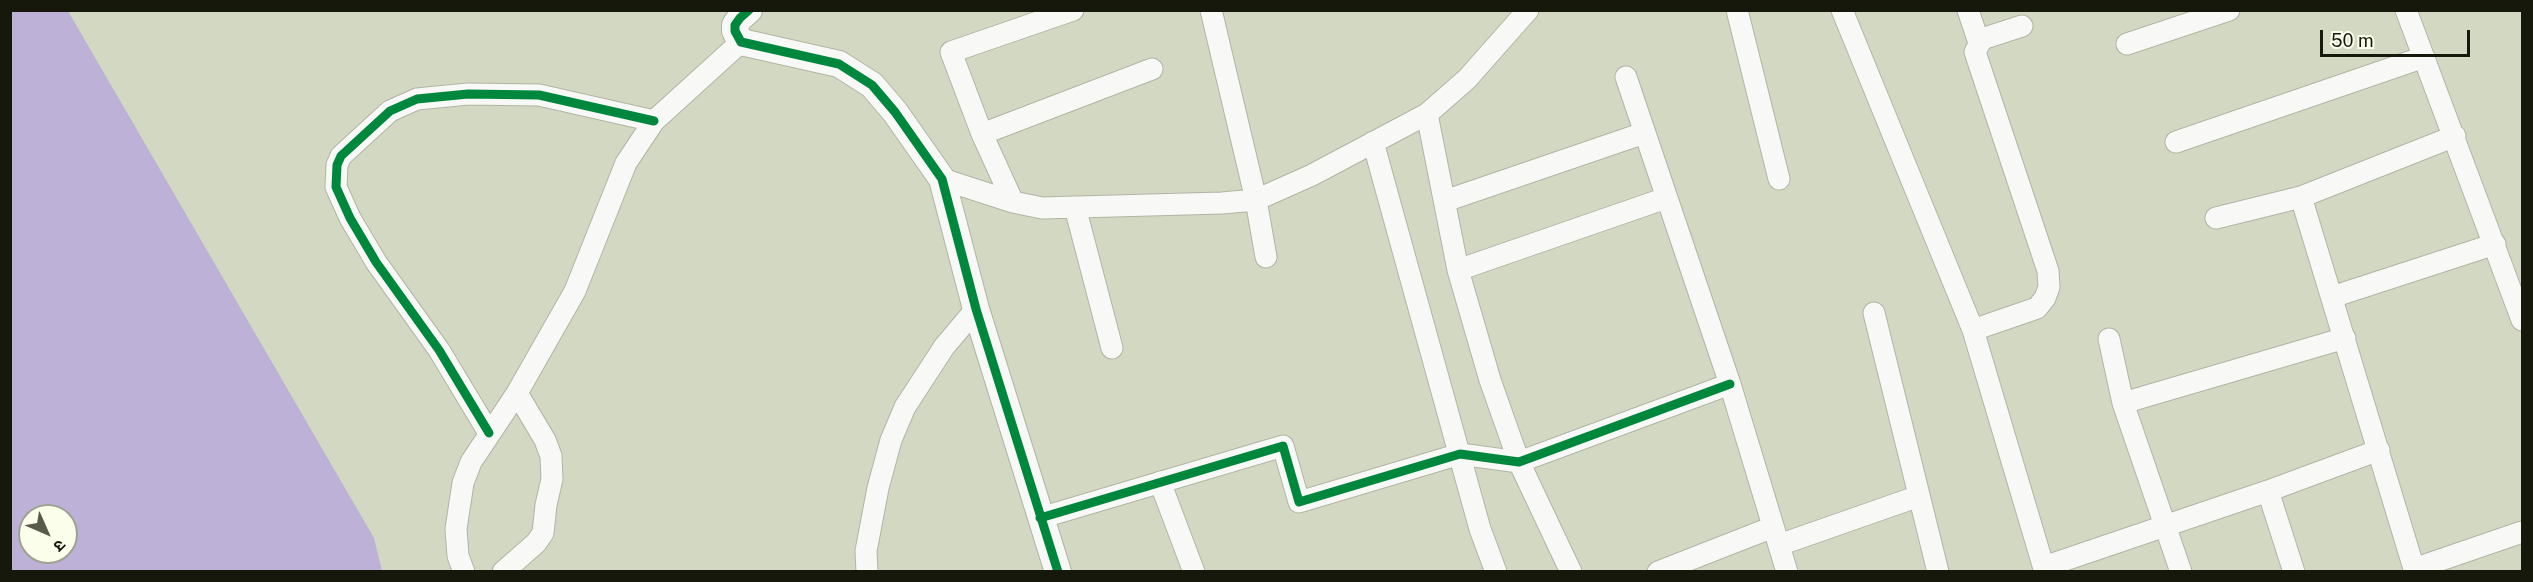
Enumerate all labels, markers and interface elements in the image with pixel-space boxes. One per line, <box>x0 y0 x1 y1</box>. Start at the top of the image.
scale bar <box>2323 18 2473 56</box>
text: 50 m <box>2331 30 2374 51</box>
north arrow <box>18 504 78 564</box>
text: उ <box>50 536 70 556</box>

